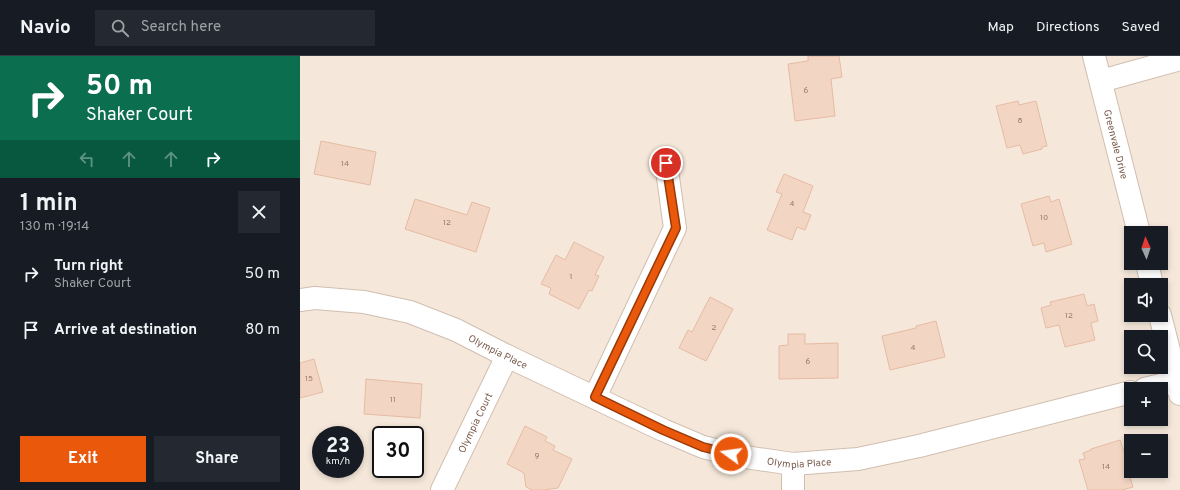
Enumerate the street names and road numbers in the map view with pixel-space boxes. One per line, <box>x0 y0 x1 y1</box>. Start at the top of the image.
street label: Greenvale Drive <box>1100 108 1130 181</box>
street label: Olympia Place <box>466 332 529 373</box>
street label: Olympia Court <box>456 391 496 455</box>
street label: Olympia Place <box>766 455 832 472</box>

